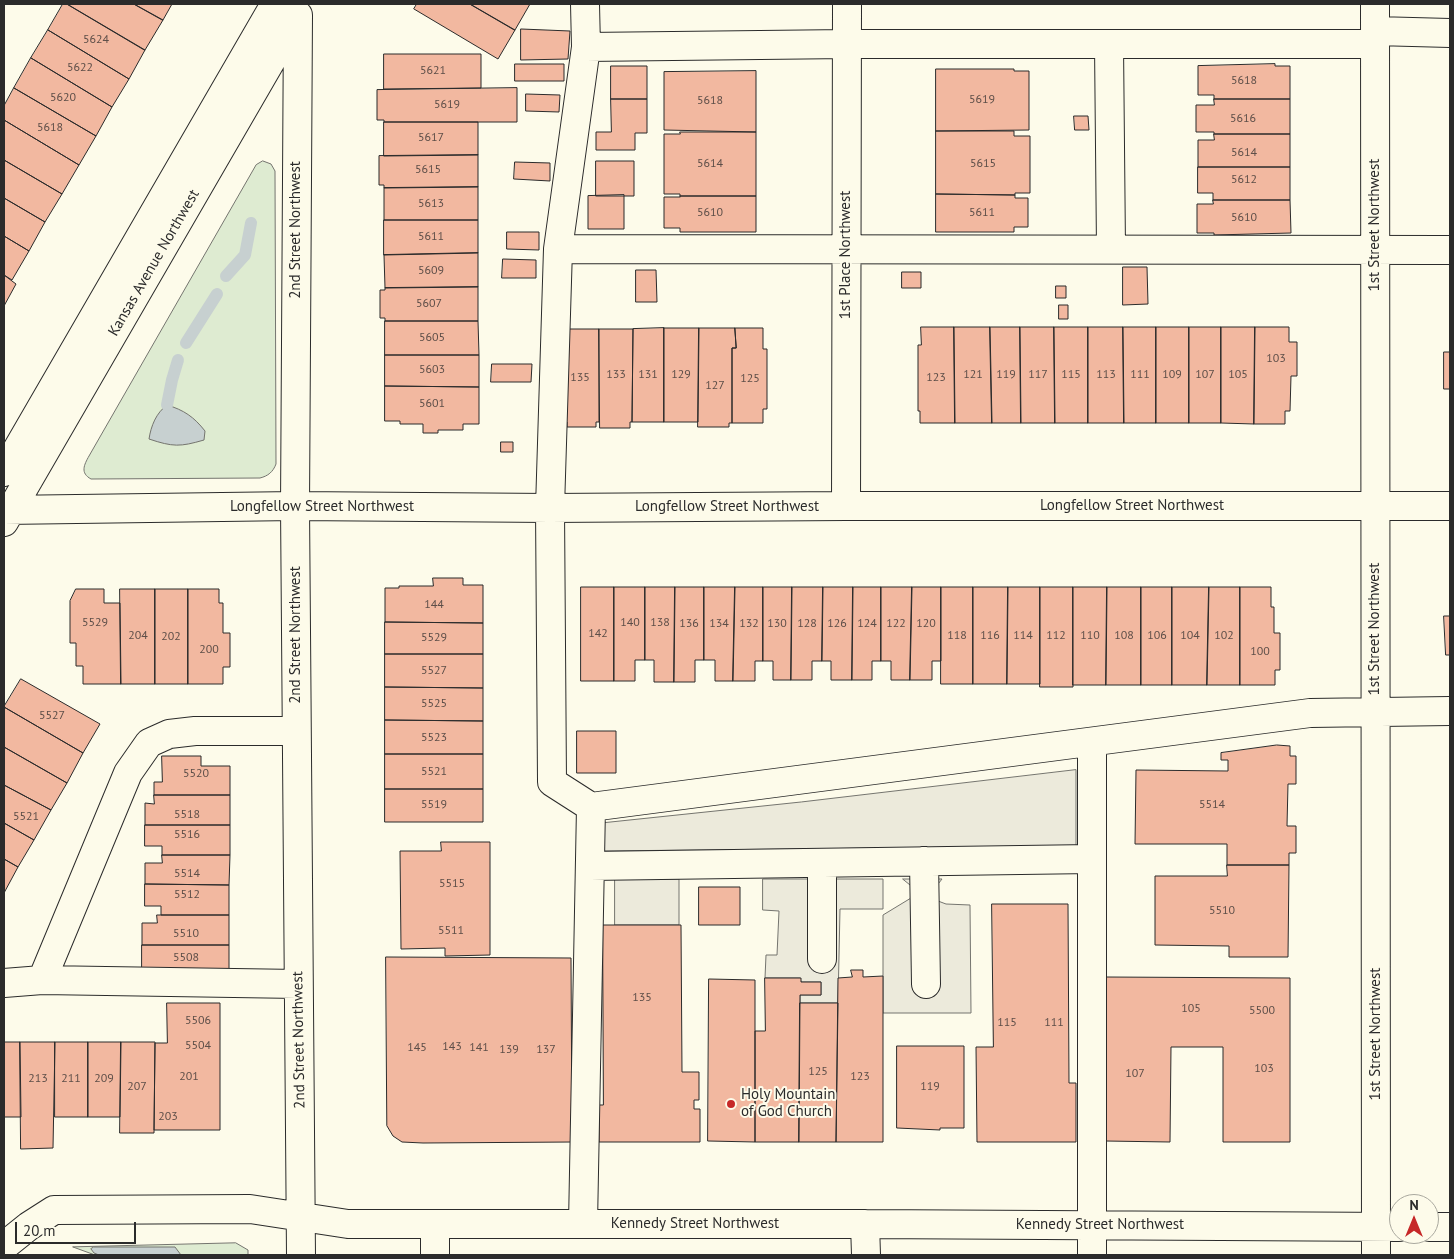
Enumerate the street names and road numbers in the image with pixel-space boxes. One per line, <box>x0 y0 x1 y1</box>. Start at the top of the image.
street label: 1st Street Northwest <box>1366 159 1384 291</box>
street label: 2nd Street Northwest <box>287 161 305 299</box>
street label: Kansas Avenue Northwest <box>105 187 203 339</box>
street label: 1st Place Northwest <box>837 191 855 319</box>
street label: Longfellow Street Northwest <box>1040 497 1224 515</box>
street label: Longfellow Street Northwest <box>230 498 414 516</box>
street label: Longfellow Street Northwest <box>635 498 819 516</box>
street label: 1st Street Northwest <box>1366 563 1384 695</box>
street label: 2nd Street Northwest <box>287 566 305 704</box>
street label: 1st Street Northwest <box>1367 968 1385 1100</box>
street label: 2nd Street Northwest <box>289 971 309 1109</box>
street label: Kennedy Street Northwest <box>611 1215 779 1233</box>
street label: Kennedy Street Northwest <box>1016 1216 1184 1234</box>

